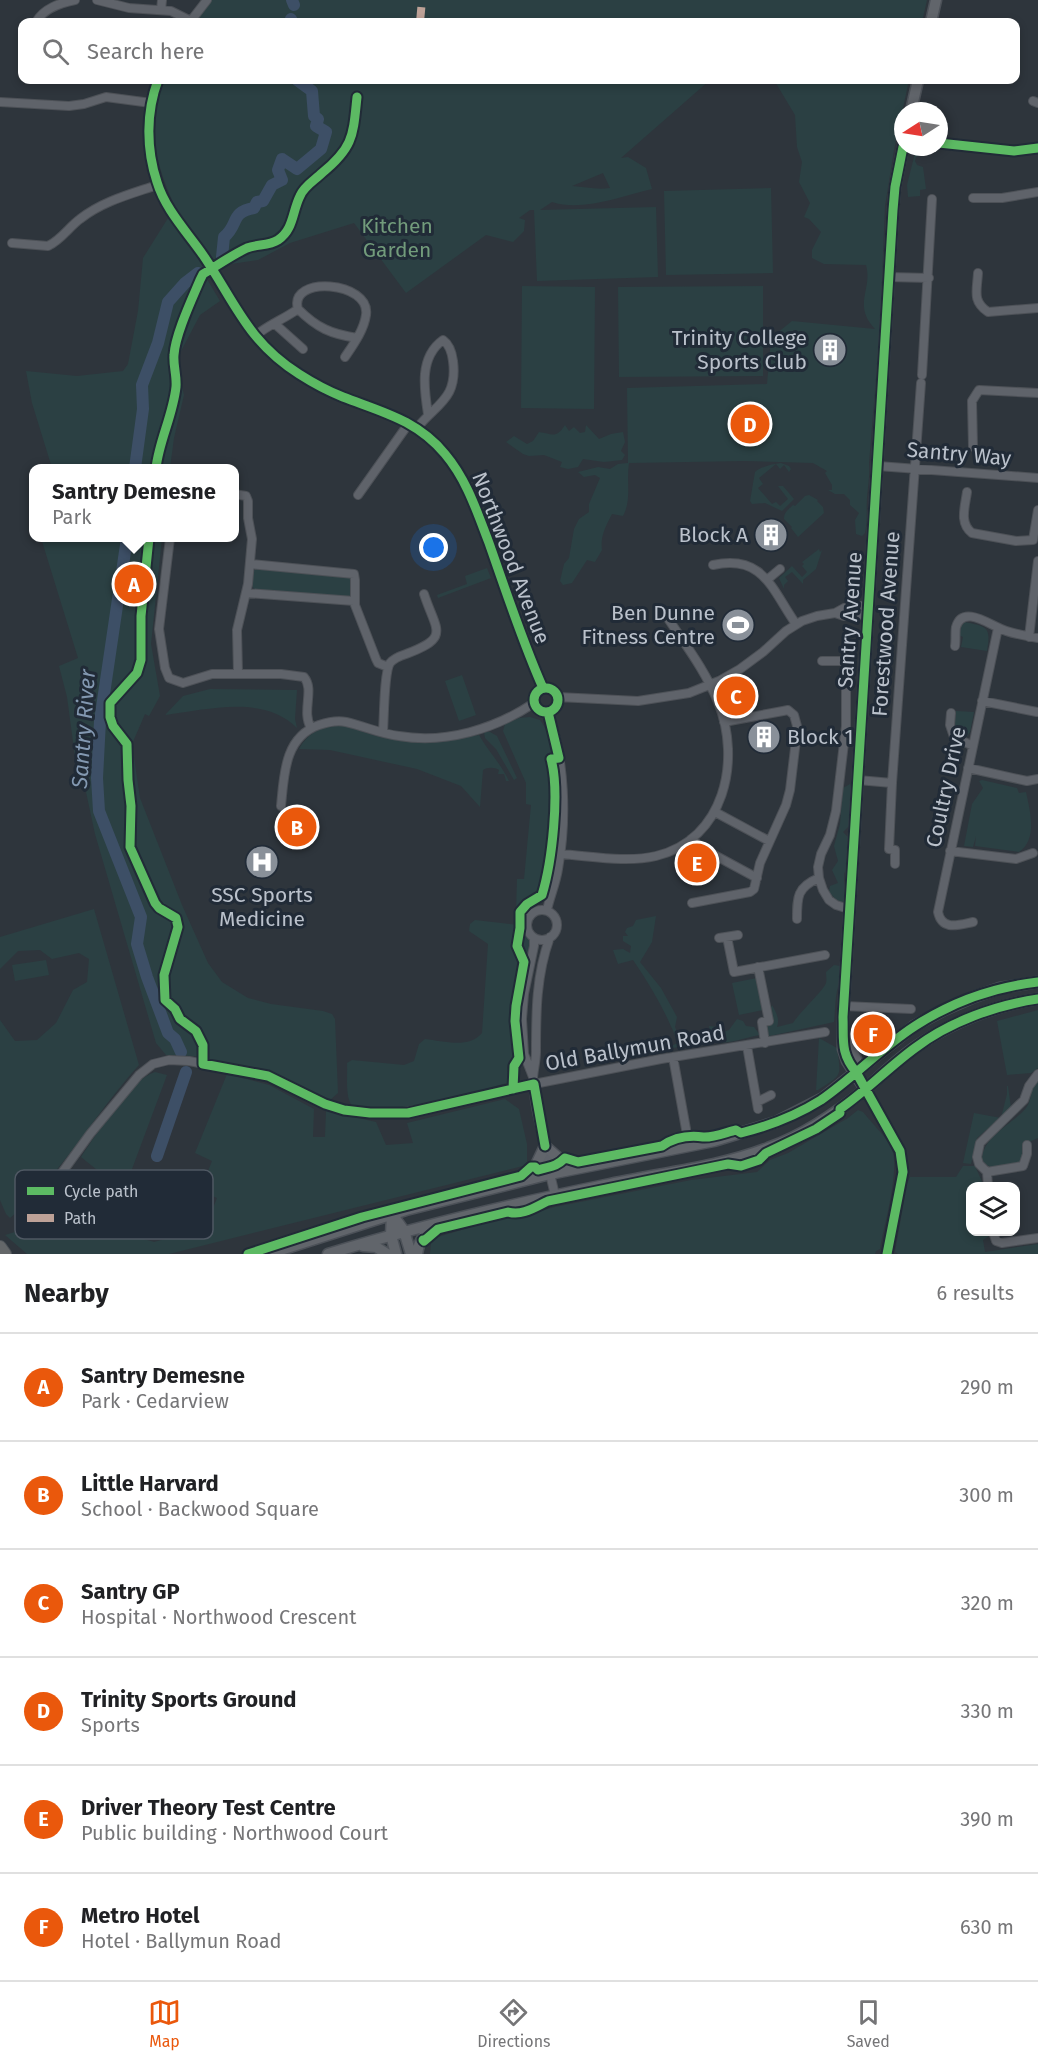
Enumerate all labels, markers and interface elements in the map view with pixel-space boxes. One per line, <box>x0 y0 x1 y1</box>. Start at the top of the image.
search box <box>18 18 1020 84</box>
icon: search <box>39 35 72 68</box>
text: Search here <box>87 38 205 65</box>
north arrow <box>894 102 948 156</box>
park label: Kitchen Garden <box>361 213 433 263</box>
place label: Trinity College Sports Club <box>672 325 807 375</box>
building icon: Trinity College Sports Club <box>812 332 848 368</box>
pin: D <box>730 402 770 446</box>
street label: Santry Way <box>906 436 1013 472</box>
popup <box>29 464 239 542</box>
street label: Northwood Avenue <box>466 468 556 648</box>
text: Santry Demesne <box>52 478 216 505</box>
text: Park <box>52 505 91 529</box>
building icon: Block A <box>753 517 789 553</box>
place label: Block A <box>679 522 748 548</box>
street label: Forestwood Avenue <box>867 531 905 717</box>
your location <box>419 533 448 562</box>
street label: Santry Avenue <box>832 551 868 689</box>
pin: A <box>114 562 154 606</box>
place label: Ben Dunne Fitness Centre <box>582 600 715 650</box>
sports icon: Ben Dunne Fitness Centre <box>720 607 756 643</box>
water label: Santry River <box>66 668 101 791</box>
pin: C <box>716 674 756 718</box>
building icon: Block 1 <box>746 719 782 755</box>
place label: Block 1 <box>787 724 854 750</box>
street label: Coultry Drive <box>921 724 971 850</box>
pin: B <box>278 804 316 850</box>
pin: E <box>678 840 716 886</box>
hospital icon: SSC Sports Medicine <box>244 844 280 880</box>
place label: SSC Sports Medicine <box>211 882 313 932</box>
pin: F <box>854 1012 892 1056</box>
street label: Old Ballymun Road <box>543 1019 727 1077</box>
legend <box>15 1170 213 1239</box>
text: Cycle path <box>64 1182 138 1201</box>
map controls <box>966 1182 1020 1236</box>
button: layers <box>966 1182 1020 1236</box>
text: Path <box>64 1209 96 1228</box>
text: Nearby <box>24 1278 109 1309</box>
text: 6 results <box>937 1281 1014 1305</box>
text: Santry Demesne <box>81 1362 245 1389</box>
text: A <box>38 1375 49 1399</box>
text: 290 m <box>960 1375 1014 1399</box>
text: Park · Cedarview <box>81 1389 229 1413</box>
text: Little Harvard <box>81 1470 219 1497</box>
text: B <box>37 1483 50 1507</box>
text: 300 m <box>959 1483 1014 1507</box>
text: School · Backwood Square <box>81 1497 319 1521</box>
text: Santry GP <box>81 1578 180 1605</box>
text: C <box>38 1591 49 1615</box>
text: 320 m <box>961 1591 1014 1615</box>
text: Hospital · Northwood Crescent <box>81 1605 356 1629</box>
text: Trinity Sports Ground <box>81 1686 297 1713</box>
text: D <box>37 1699 50 1723</box>
text: 330 m <box>960 1699 1014 1723</box>
text: Sports <box>81 1713 140 1737</box>
text: Driver Theory Test Centre <box>81 1794 336 1821</box>
text: E <box>38 1807 49 1831</box>
text: 390 m <box>960 1807 1014 1831</box>
text: Public building · Northwood Court <box>81 1821 388 1845</box>
text: Metro Hotel <box>81 1902 199 1929</box>
text: F <box>39 1915 48 1939</box>
text: 630 m <box>960 1915 1014 1939</box>
text: Hotel · Ballymun Road <box>81 1929 281 1953</box>
tab: Map <box>148 1996 181 2051</box>
tab: Directions <box>477 1996 551 2051</box>
tab: Saved <box>847 1996 890 2051</box>

